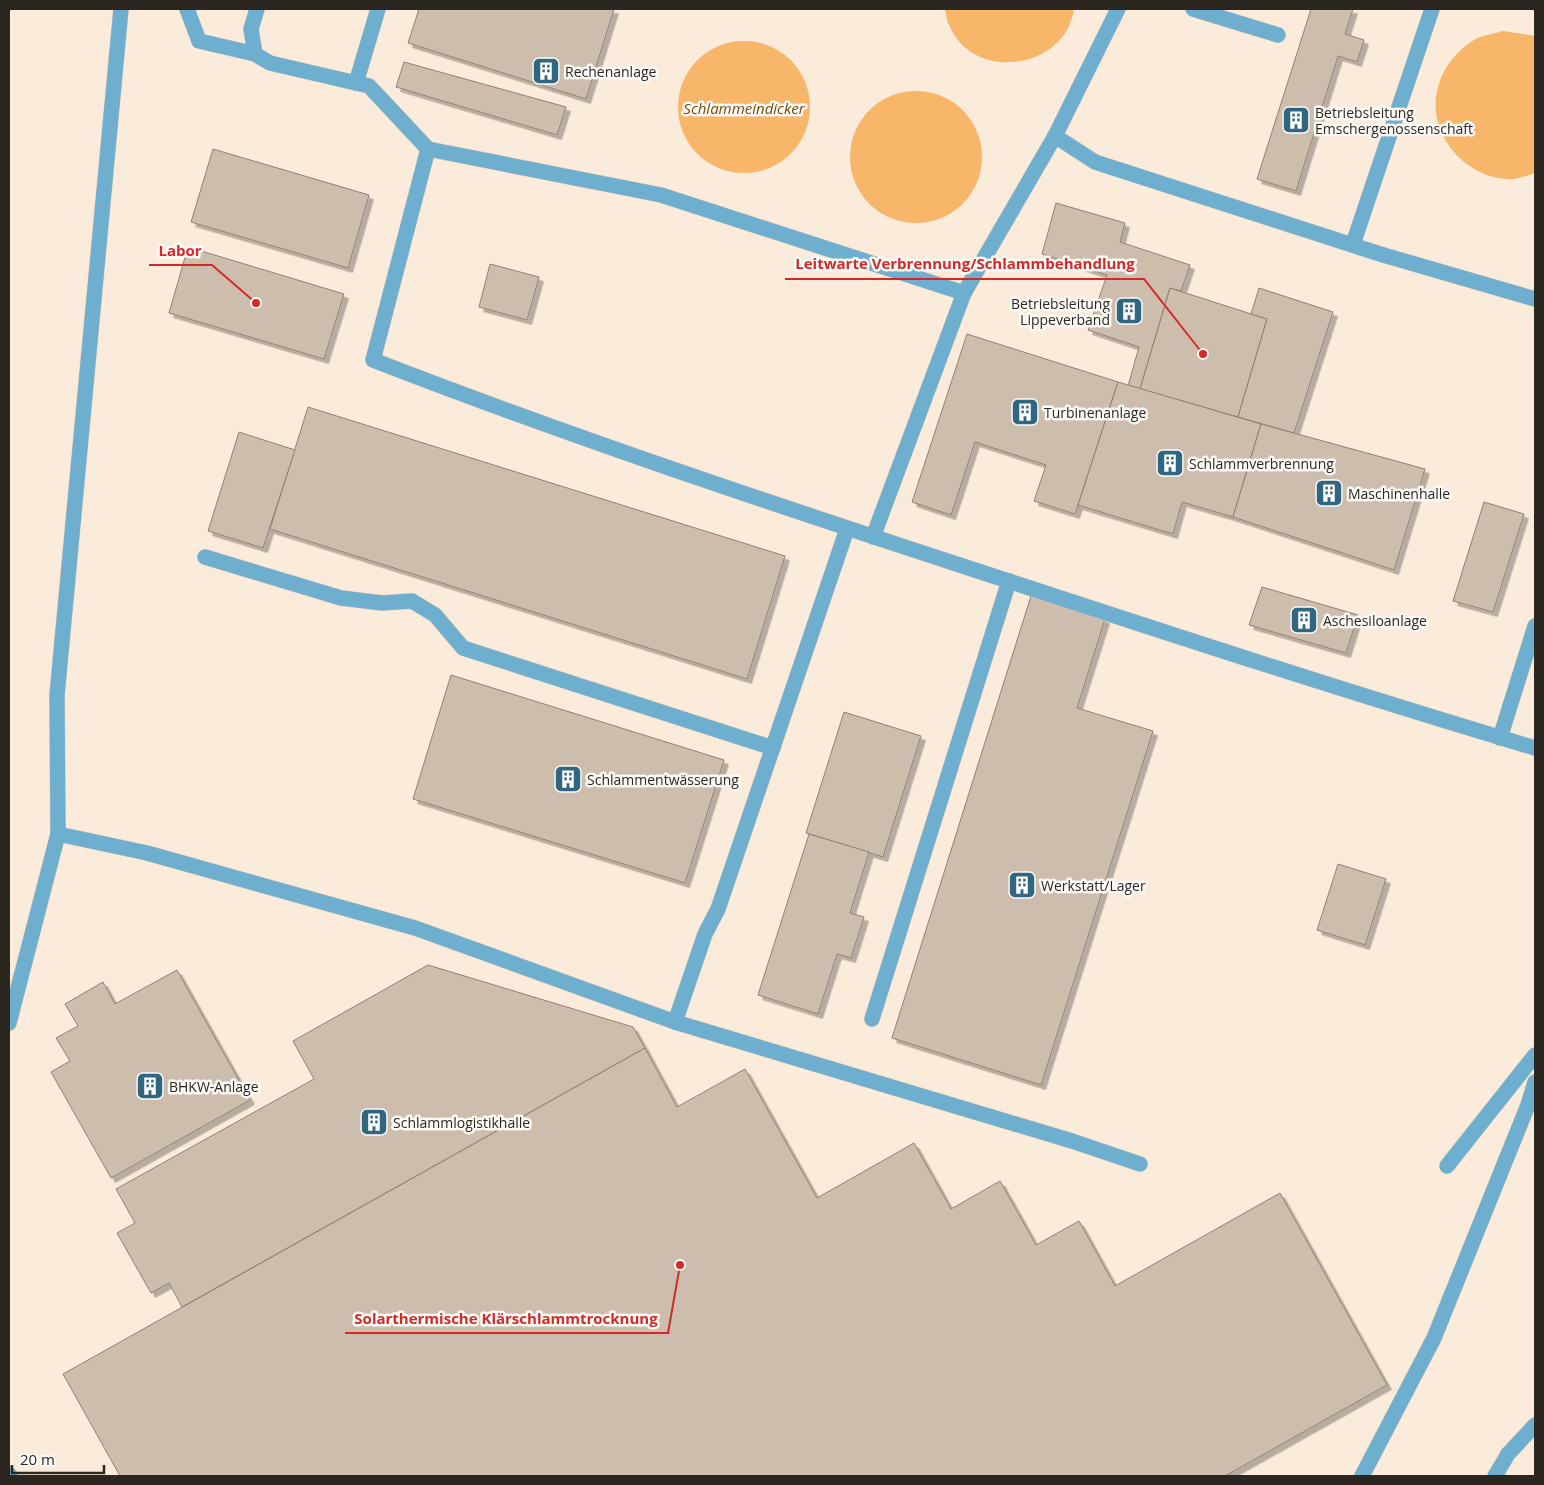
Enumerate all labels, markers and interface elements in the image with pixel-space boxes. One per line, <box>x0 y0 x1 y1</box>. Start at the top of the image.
building icon: Rechenanlage <box>531 56 561 86</box>
place label: Rechenanlage <box>565 62 657 81</box>
water label: Schlammeindicker <box>683 98 806 118</box>
place label: Betriebsleitung Emschergenossenschaft <box>1315 103 1473 138</box>
building icon: Betriebsleitung Emschergenossenschaft <box>1281 105 1311 135</box>
callout: Labor <box>149 235 212 265</box>
text: Labor <box>158 240 202 260</box>
callout: Leitwarte Verbrennung/Schlammbehandlung <box>785 249 1144 279</box>
text: Leitwarte Verbrennung/Schlammbehandlung <box>795 253 1135 273</box>
place label: Betriebsleitung Lippeverband <box>1011 294 1110 329</box>
building icon: Betriebsleitung Lippeverband <box>1114 296 1144 326</box>
building icon: Turbinenanlage <box>1010 397 1040 427</box>
place label: Turbinenanlage <box>1044 403 1146 422</box>
building icon: Schlammverbrennung <box>1155 448 1185 478</box>
place label: Schlammverbrennung <box>1189 454 1334 473</box>
building icon: Maschinenhalle <box>1314 478 1344 508</box>
place label: Maschinenhalle <box>1348 484 1450 503</box>
building icon: Aschesiloanlage <box>1289 605 1319 635</box>
place label: Aschesiloanlage <box>1323 611 1427 630</box>
building icon: Schlammentwässerung <box>553 764 583 794</box>
place label: Schlammentwässerung <box>587 770 739 789</box>
building icon: Werkstatt/Lager <box>1007 870 1037 900</box>
place label: Werkstatt/Lager <box>1041 876 1146 895</box>
building icon: BHKW-Anlage <box>135 1071 165 1101</box>
place label: BHKW-Anlage <box>169 1077 259 1096</box>
building icon: Schlammlogistikhalle <box>359 1107 389 1137</box>
place label: Schlammlogistikhalle <box>393 1113 530 1132</box>
callout: Solarthermische Klärschlammtrocknung <box>345 1303 668 1333</box>
text: Solarthermische Klärschlammtrocknung <box>354 1308 658 1328</box>
scale bar <box>12 1442 105 1474</box>
text: 20 m <box>20 1449 55 1469</box>

